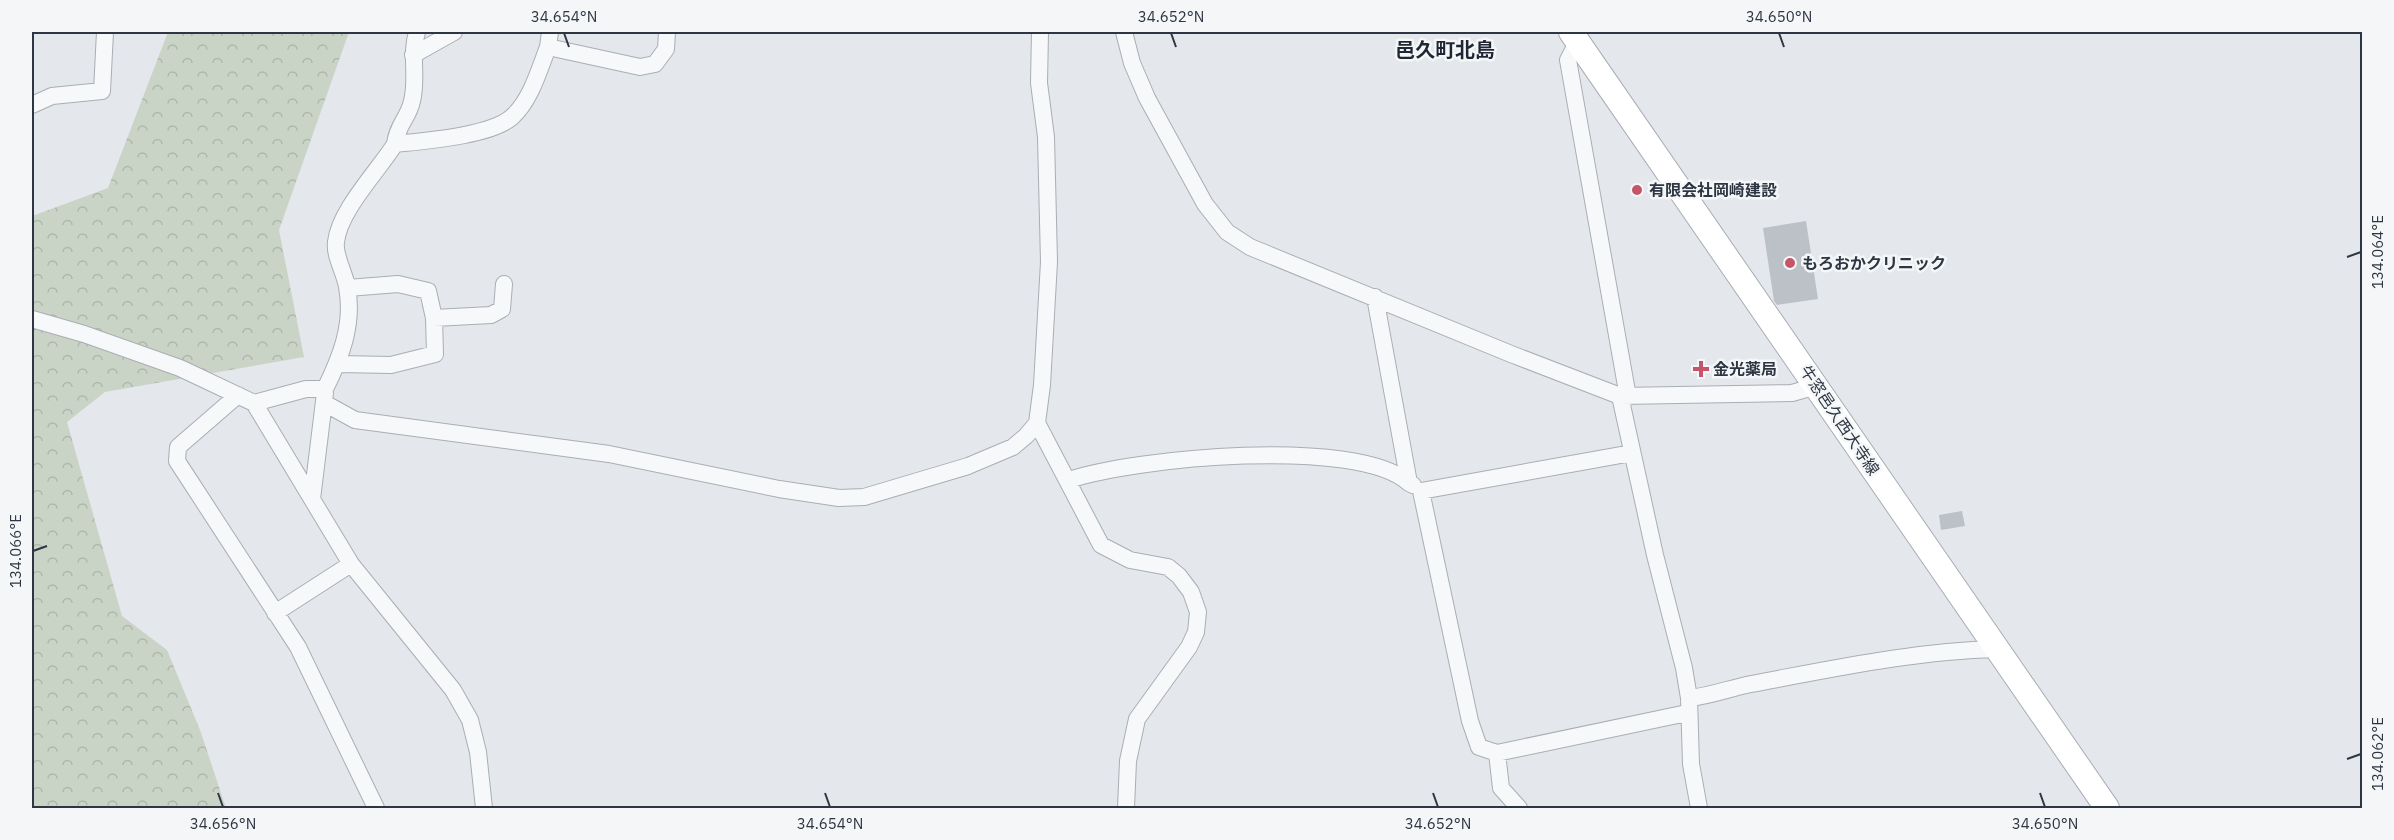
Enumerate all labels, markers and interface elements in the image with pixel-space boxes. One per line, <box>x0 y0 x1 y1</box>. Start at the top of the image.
text: 34.654°N <box>531 7 597 26</box>
text: 34.652°N <box>1138 7 1204 26</box>
text: 34.650°N <box>1746 7 1812 26</box>
district label: 邑久町北島 <box>1395 36 1495 63</box>
place label: 有限会社岡崎建設 <box>1649 180 1777 200</box>
marker: 有限会社岡崎建設 <box>1630 183 1644 197</box>
text: 134.064°E <box>2368 215 2387 289</box>
place label: もろおかクリニック <box>1802 253 1946 273</box>
marker: もろおかクリニック <box>1783 256 1797 270</box>
place label: 金光薬局 <box>1713 359 1777 379</box>
street label: 牛窓邑久西大寺線 <box>1796 361 1884 479</box>
marker: 金光薬局 <box>1694 362 1708 376</box>
text: 134.066°E <box>6 514 25 588</box>
text: 134.062°E <box>2368 717 2387 791</box>
text: 34.656°N <box>190 814 256 833</box>
text: 34.654°N <box>797 814 863 833</box>
text: 34.652°N <box>1405 814 1471 833</box>
text: 34.650°N <box>2012 814 2078 833</box>

